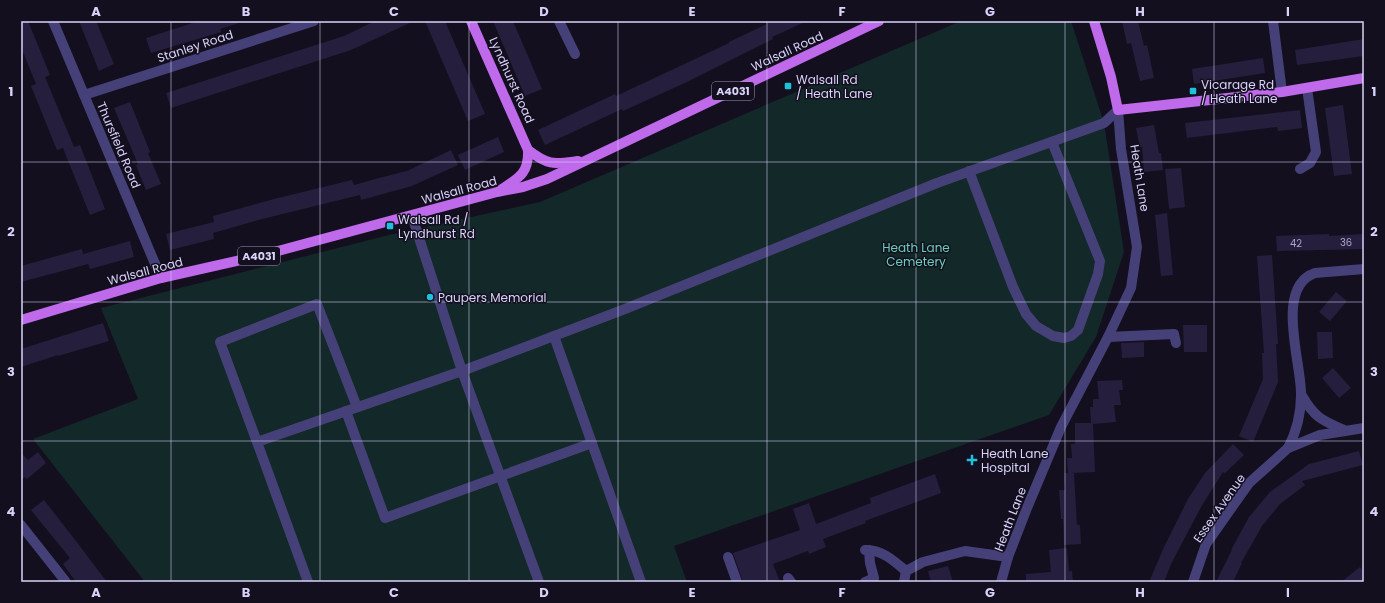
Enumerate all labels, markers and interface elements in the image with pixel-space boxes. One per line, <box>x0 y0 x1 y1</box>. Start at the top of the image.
text: A <box>91 2 101 21</box>
text: B <box>242 2 251 21</box>
text: C <box>389 2 399 21</box>
text: D <box>539 2 549 21</box>
text: E <box>688 2 696 21</box>
text: F <box>838 2 846 21</box>
text: G <box>985 2 995 21</box>
text: H <box>1135 2 1145 21</box>
text: I <box>1286 2 1290 21</box>
street label: Stanley Road <box>155 26 235 66</box>
street label: Walsall Road <box>748 27 826 75</box>
street label: Lyndhurst Road <box>485 34 539 126</box>
place label: Walsall Rd / Heath Lane <box>796 71 872 102</box>
place label: Vicarage Rd / Heath Lane <box>1201 76 1277 107</box>
marker: Walsall Rd / Heath Lane <box>783 81 793 91</box>
text: 1 <box>9 82 13 101</box>
road number: A4031 <box>712 82 754 100</box>
text: 1 <box>1372 82 1376 101</box>
marker: Vicarage Rd / Heath Lane <box>1188 86 1198 96</box>
street label: Thursfield Road <box>93 99 145 191</box>
street label: Heath Lane <box>1126 143 1154 213</box>
street label: Walsall Road <box>419 172 499 208</box>
place label: Walsall Rd / Lyndhurst Rd <box>398 211 475 242</box>
marker: Walsall Rd / Lyndhurst Rd <box>385 221 395 231</box>
text: 2 <box>7 222 15 241</box>
text: 2 <box>1370 222 1378 241</box>
house number: 36 <box>1340 235 1352 250</box>
house number: 42 <box>1290 236 1302 251</box>
park label: Heath Lane Cemetery <box>882 239 950 270</box>
road number: A4031 <box>238 247 280 265</box>
street label: Walsall Road <box>105 253 185 289</box>
place label: Paupers Memorial <box>438 289 547 306</box>
marker: Paupers Memorial <box>425 292 435 302</box>
text: 3 <box>7 362 15 381</box>
text: 3 <box>1370 362 1378 381</box>
place label: Heath Lane Hospital <box>981 445 1049 476</box>
marker: Heath Lane Hospital <box>966 454 978 466</box>
street label: Essex Avenue <box>1189 470 1249 546</box>
street label: Heath Lane <box>990 484 1030 554</box>
text: 4 <box>7 502 16 521</box>
text: 4 <box>1370 502 1379 521</box>
text: A <box>91 583 101 602</box>
text: B <box>242 583 251 602</box>
text: C <box>389 583 399 602</box>
text: D <box>539 583 549 602</box>
text: E <box>688 583 696 602</box>
text: F <box>838 583 846 602</box>
text: G <box>985 583 995 602</box>
text: H <box>1135 583 1145 602</box>
text: I <box>1286 583 1290 602</box>

